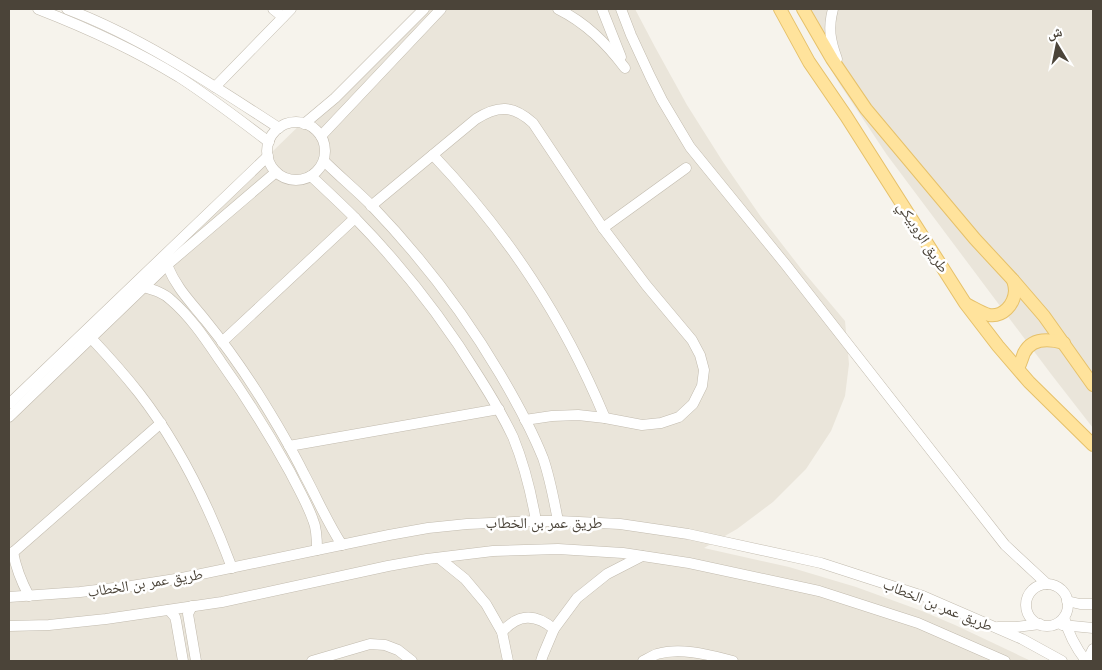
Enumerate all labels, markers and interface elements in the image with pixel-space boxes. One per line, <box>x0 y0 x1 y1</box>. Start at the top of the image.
north arrow <box>1032 20 1082 70</box>
text: ش <box>1046 22 1064 42</box>
street label: طريق الروبيكي <box>891 198 954 278</box>
street label: طريق عمر بن الخطاب <box>486 513 602 533</box>
street label: طريق عمر بن الخطاب <box>86 564 204 602</box>
street label: طريق عمر بن الخطاب <box>880 574 996 636</box>

